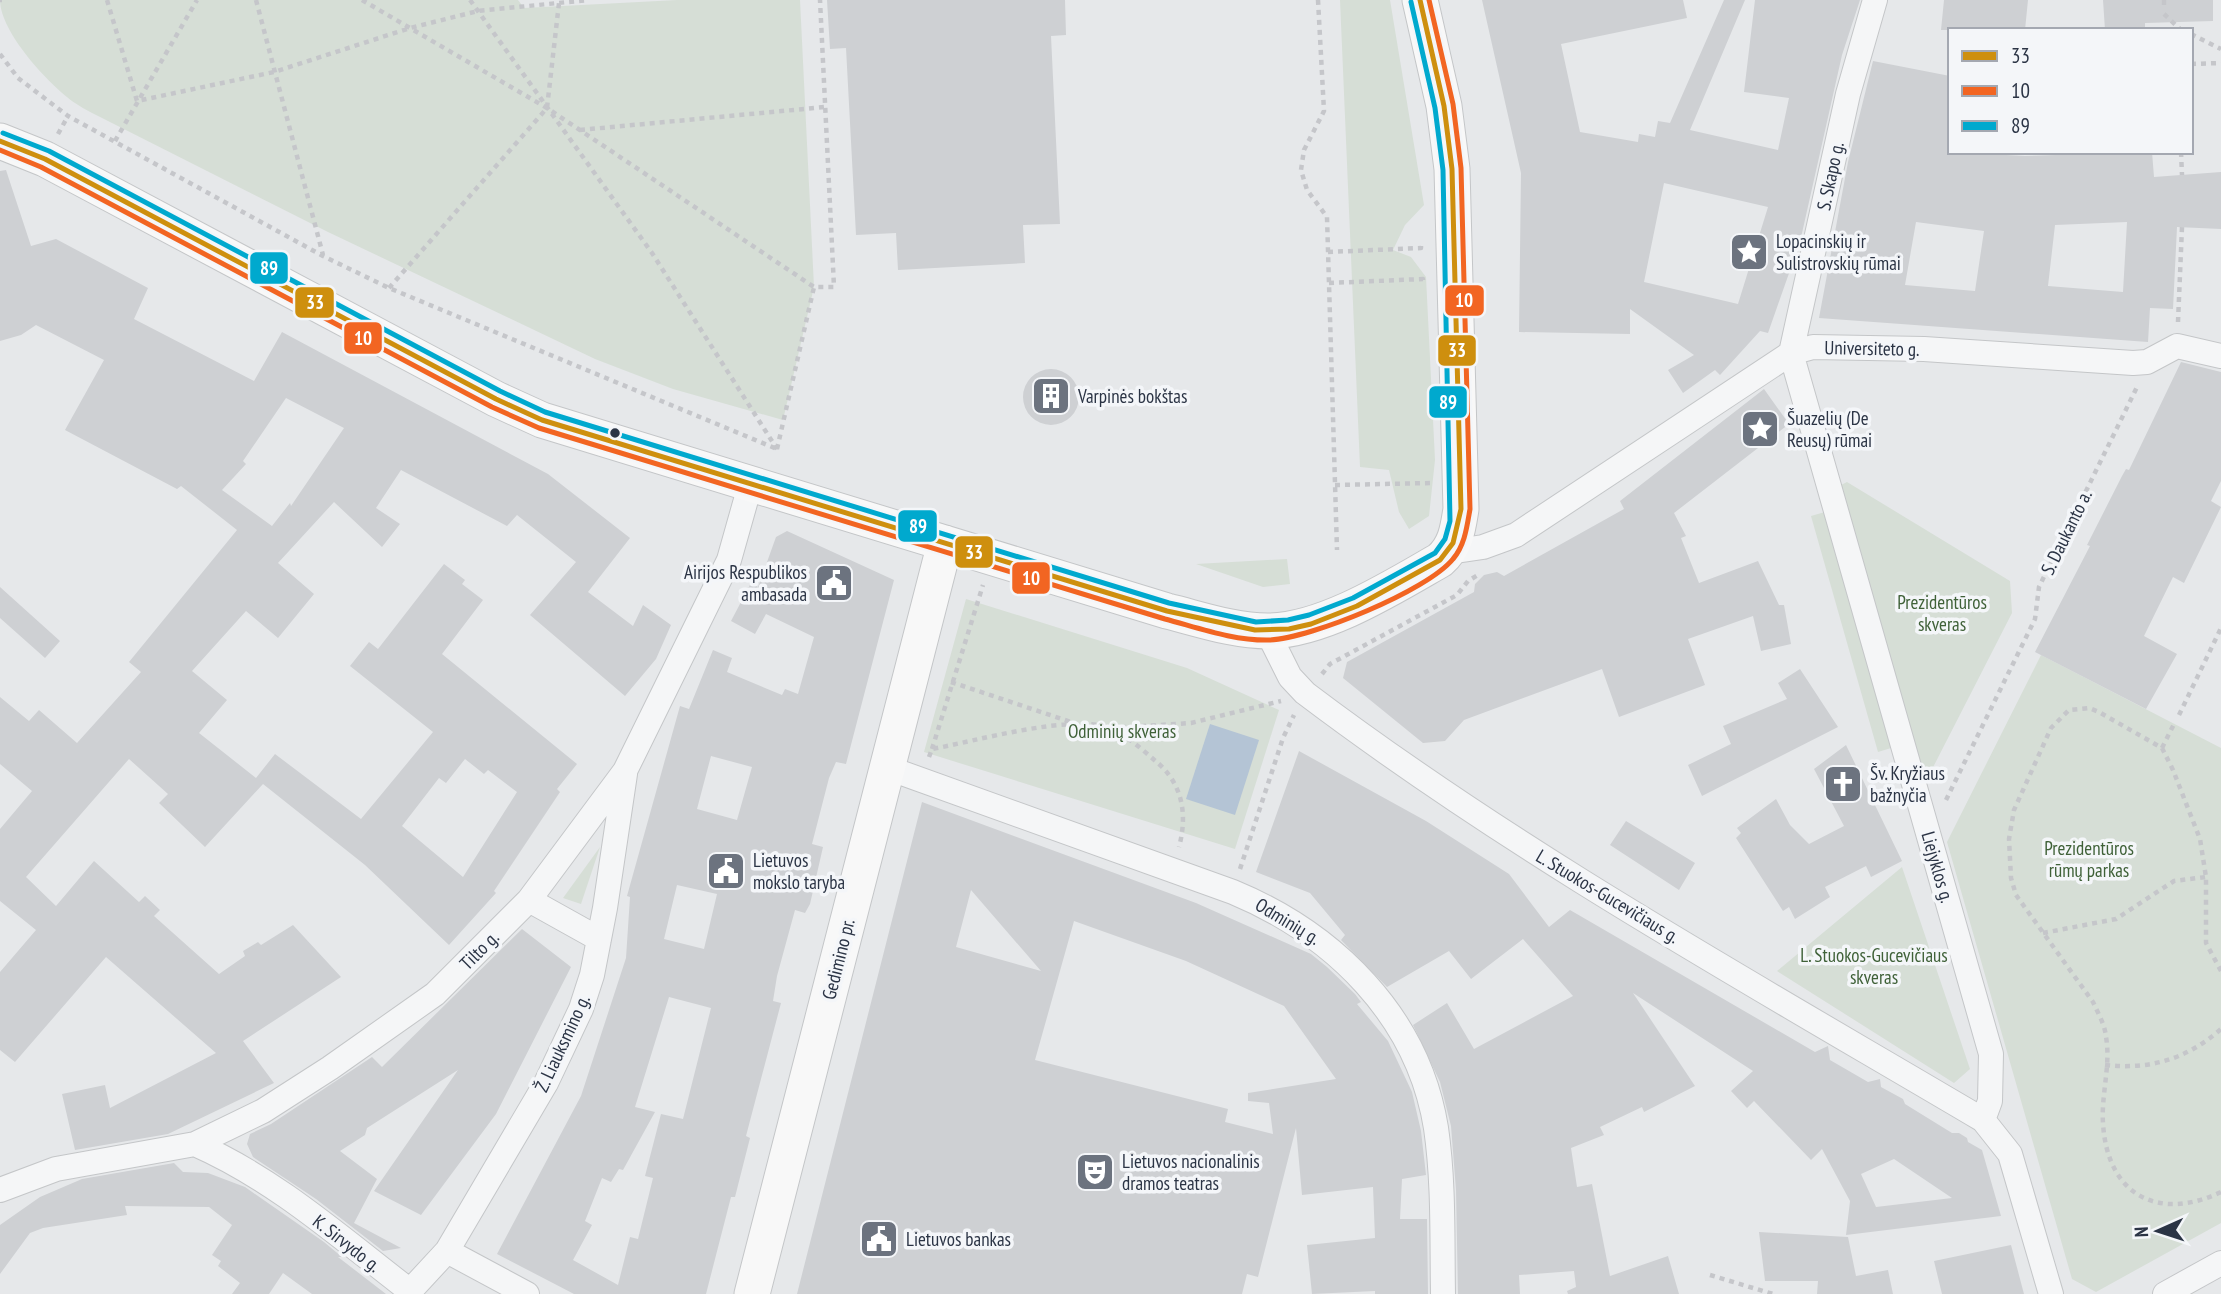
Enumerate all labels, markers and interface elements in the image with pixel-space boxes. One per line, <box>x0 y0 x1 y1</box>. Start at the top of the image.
legend <box>1948 28 2193 154</box>
text: 33 <box>2011 42 2030 69</box>
text: 10 <box>2011 77 2030 104</box>
text: 89 <box>2011 112 2030 139</box>
street label: S. Skapo g. <box>1811 140 1849 212</box>
place label: Lopacinskių ir Sulistrovskių rūmai <box>1776 229 1901 275</box>
place icon: Lopacinskių ir Sulistrovskių rūmai <box>1728 231 1770 273</box>
line badge: 89 <box>249 251 289 285</box>
text: 89 <box>260 256 278 280</box>
line badge: 10 <box>1444 284 1485 317</box>
line badge: 33 <box>294 286 335 319</box>
text: 10 <box>1455 288 1473 312</box>
text: 33 <box>306 290 324 314</box>
line badge: 10 <box>343 321 383 355</box>
text: 10 <box>354 326 372 350</box>
line badge: 33 <box>1437 334 1477 367</box>
street label: Universiteto g. <box>1824 335 1920 361</box>
text: 33 <box>1448 338 1466 362</box>
building icon: Varpinės bokštas <box>1030 375 1072 417</box>
place label: Varpinės bokštas <box>1077 384 1187 408</box>
line badge: 89 <box>1428 385 1468 419</box>
text: 89 <box>1439 390 1457 414</box>
place label: Šuazelių (De Reusų) rūmai <box>1787 406 1872 452</box>
place icon: Šuazelių (De Reusų) rūmai <box>1739 408 1781 450</box>
unlabelled marker <box>608 426 622 440</box>
street label: S. Daukanto a. <box>2035 486 2097 578</box>
line badge: 89 <box>897 509 938 543</box>
text: 89 <box>909 514 927 538</box>
line badge: 33 <box>954 535 994 569</box>
text: 33 <box>965 540 983 564</box>
place label: Airijos Respublikos ambasada <box>684 560 807 606</box>
line badge: 10 <box>1011 561 1051 595</box>
public building icon: Airijos Respublikos ambasada <box>813 562 855 604</box>
text: 10 <box>1022 566 1040 590</box>
park label: Prezidentūros skveras <box>1897 590 1987 636</box>
park label: Odminių skveras <box>1068 719 1176 743</box>
place label: Šv. Kryžiaus bažnyčia <box>1870 761 1945 807</box>
church icon: Šv. Kryžiaus bažnyčia <box>1822 763 1864 805</box>
street label: Liejyklos g. <box>1916 829 1960 905</box>
park label: Prezidentūros rūmų parkas <box>2044 836 2134 882</box>
street label: L. Stuokos-Gucevičiaus g. <box>1532 844 1684 948</box>
place label: Lietuvos mokslo taryba <box>753 848 845 894</box>
public building icon: Lietuvos mokslo taryba <box>705 850 747 892</box>
street label: Odminių g. <box>1251 892 1325 950</box>
street label: Gedimino pr. <box>816 916 860 1002</box>
street label: Tilto g. <box>454 925 504 975</box>
park label: L. Stuokos-Gucevičiaus skveras <box>1800 943 1948 989</box>
street label: Ž. Liauksmino g. <box>529 990 595 1096</box>
place label: Lietuvos nacionalinis dramos teatras <box>1122 1149 1260 1195</box>
theatre icon: Lietuvos nacionalinis dramos teatras <box>1074 1151 1116 1193</box>
north arrow <box>2123 1196 2193 1266</box>
street label: K. Sirvydo g. <box>308 1209 386 1277</box>
public building icon: Lietuvos bankas <box>858 1218 900 1260</box>
text: N <box>2129 1226 2153 1238</box>
place label: Lietuvos bankas <box>906 1227 1011 1251</box>

